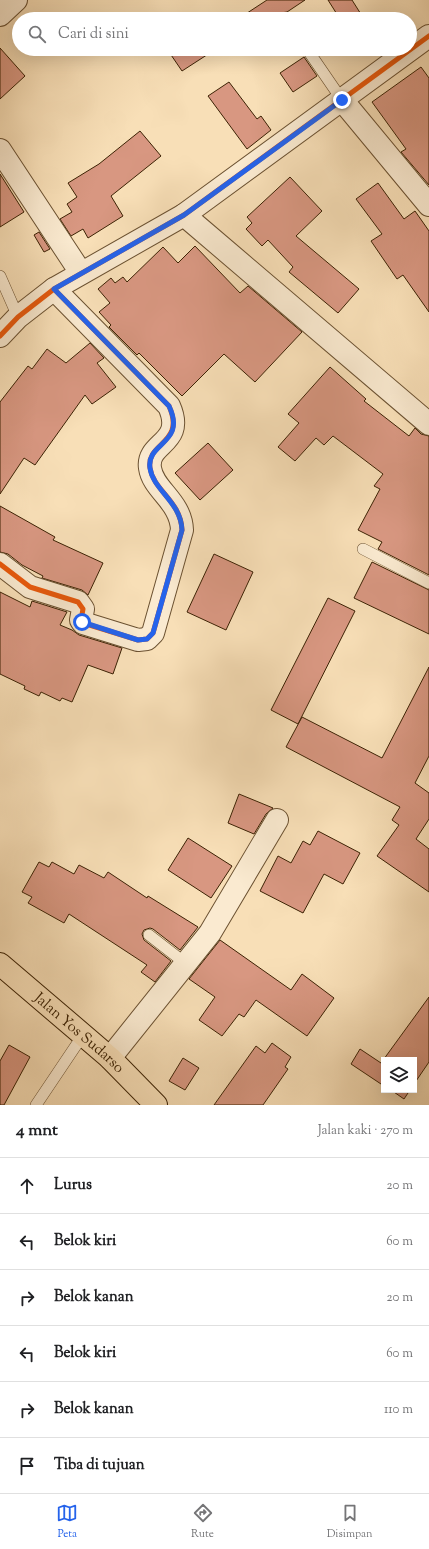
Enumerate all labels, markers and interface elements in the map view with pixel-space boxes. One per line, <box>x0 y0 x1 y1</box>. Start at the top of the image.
search box <box>12 12 417 56</box>
icon: search <box>26 23 48 45</box>
text: Cari di sini <box>58 24 129 45</box>
route end <box>333 91 351 109</box>
route start <box>73 613 91 631</box>
street label: Jalan Yos Sudarso <box>28 988 128 1079</box>
map controls <box>381 1057 417 1093</box>
button: layers <box>381 1057 417 1093</box>
text: 4 mnt <box>16 1119 58 1143</box>
text: Jalan kaki · 270 m <box>318 1122 413 1140</box>
icon: ahead <box>16 1175 38 1197</box>
text: Lurus <box>54 1175 92 1196</box>
text: 20 m <box>387 1177 413 1195</box>
icon: left <box>16 1231 38 1253</box>
text: Belok kiri <box>54 1231 116 1252</box>
text: 60 m <box>386 1233 413 1251</box>
icon: right <box>16 1287 38 1309</box>
text: Belok kanan <box>54 1287 134 1308</box>
text: 20 m <box>387 1289 413 1307</box>
icon: left <box>16 1343 38 1365</box>
text: Belok kiri <box>54 1343 116 1364</box>
text: 60 m <box>386 1345 413 1363</box>
icon: right <box>16 1399 38 1421</box>
text: Belok kanan <box>54 1399 134 1420</box>
text: 110 m <box>384 1401 413 1419</box>
icon: arrive <box>16 1455 38 1477</box>
text: Tiba di tujuan <box>54 1455 145 1476</box>
tab: Peta <box>56 1502 78 1542</box>
tab: Rute <box>191 1502 214 1542</box>
tab: Disimpan <box>327 1502 373 1542</box>

